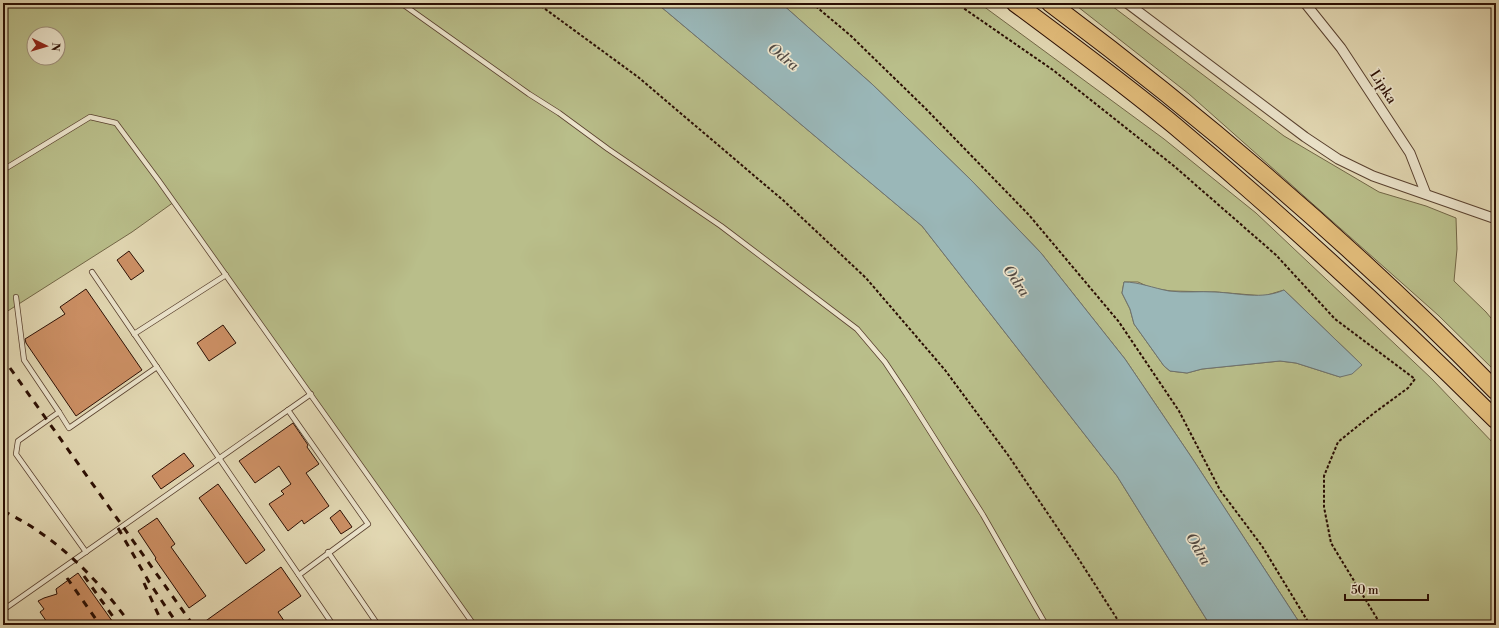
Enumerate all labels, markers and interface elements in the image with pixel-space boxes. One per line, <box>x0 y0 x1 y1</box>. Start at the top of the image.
north arrow <box>26 26 66 66</box>
water label: Odra <box>764 39 803 75</box>
text: N <box>48 42 62 52</box>
street label: Lipka <box>1365 67 1401 108</box>
water label: Odra <box>998 262 1034 301</box>
water label: Odra <box>1181 529 1215 569</box>
scale bar <box>1345 576 1428 602</box>
text: 50 m <box>1351 583 1379 598</box>

